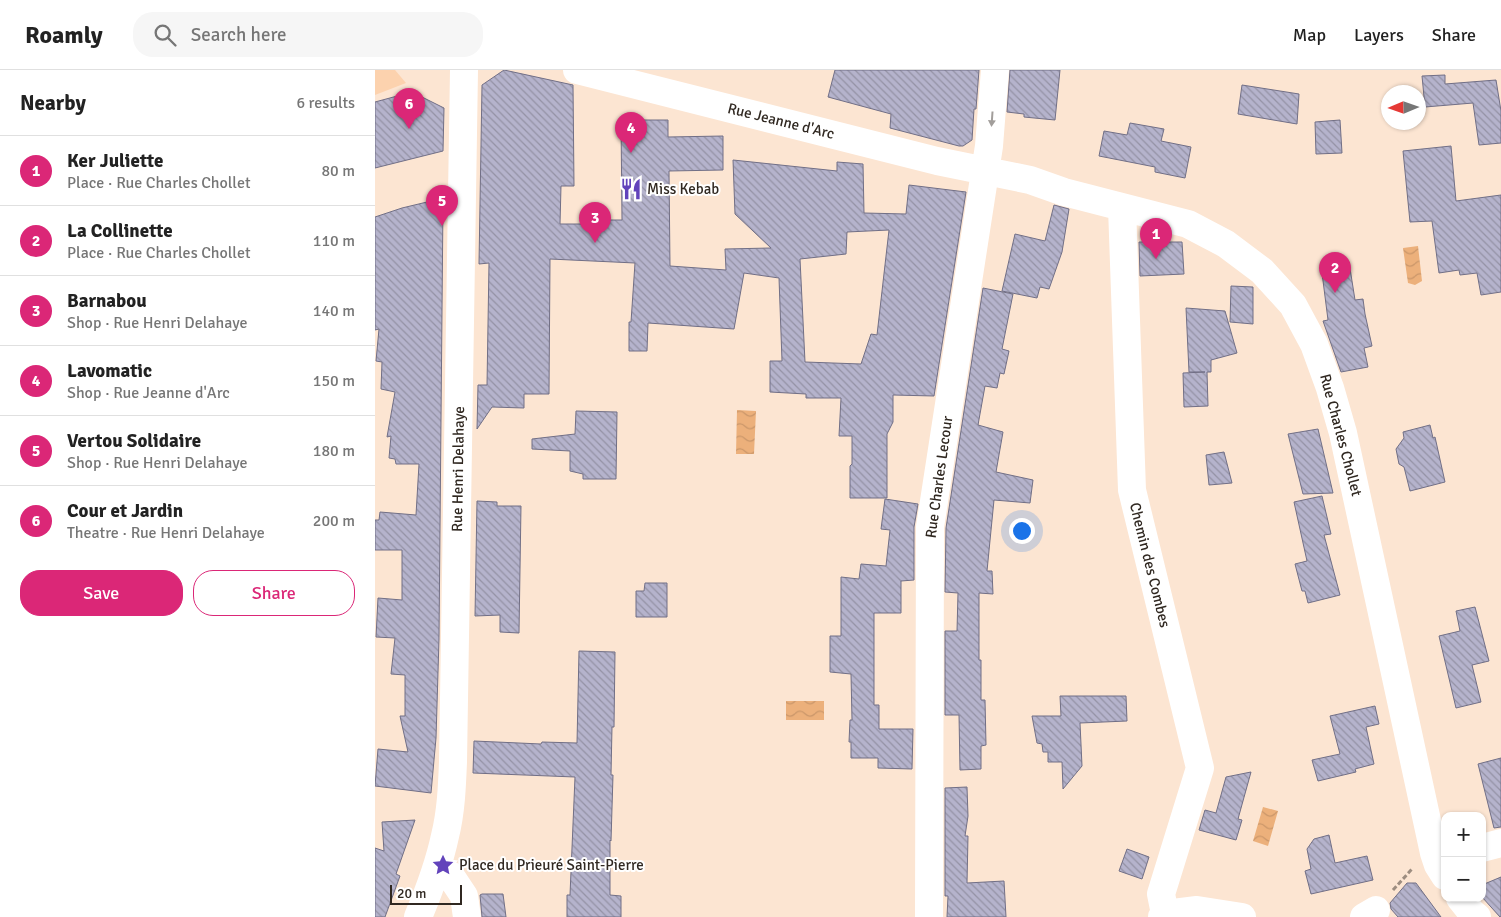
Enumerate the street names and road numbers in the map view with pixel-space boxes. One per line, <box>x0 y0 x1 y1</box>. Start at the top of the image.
street label: Rue Jeanne d'Arc <box>726 99 836 143</box>
street label: Rue Charles Chollet <box>1316 372 1366 498</box>
street label: Rue Henri Delahaye <box>448 406 468 532</box>
street label: Rue Charles Lecour <box>922 414 957 539</box>
street label: Chemin des Combes <box>1126 501 1174 630</box>

